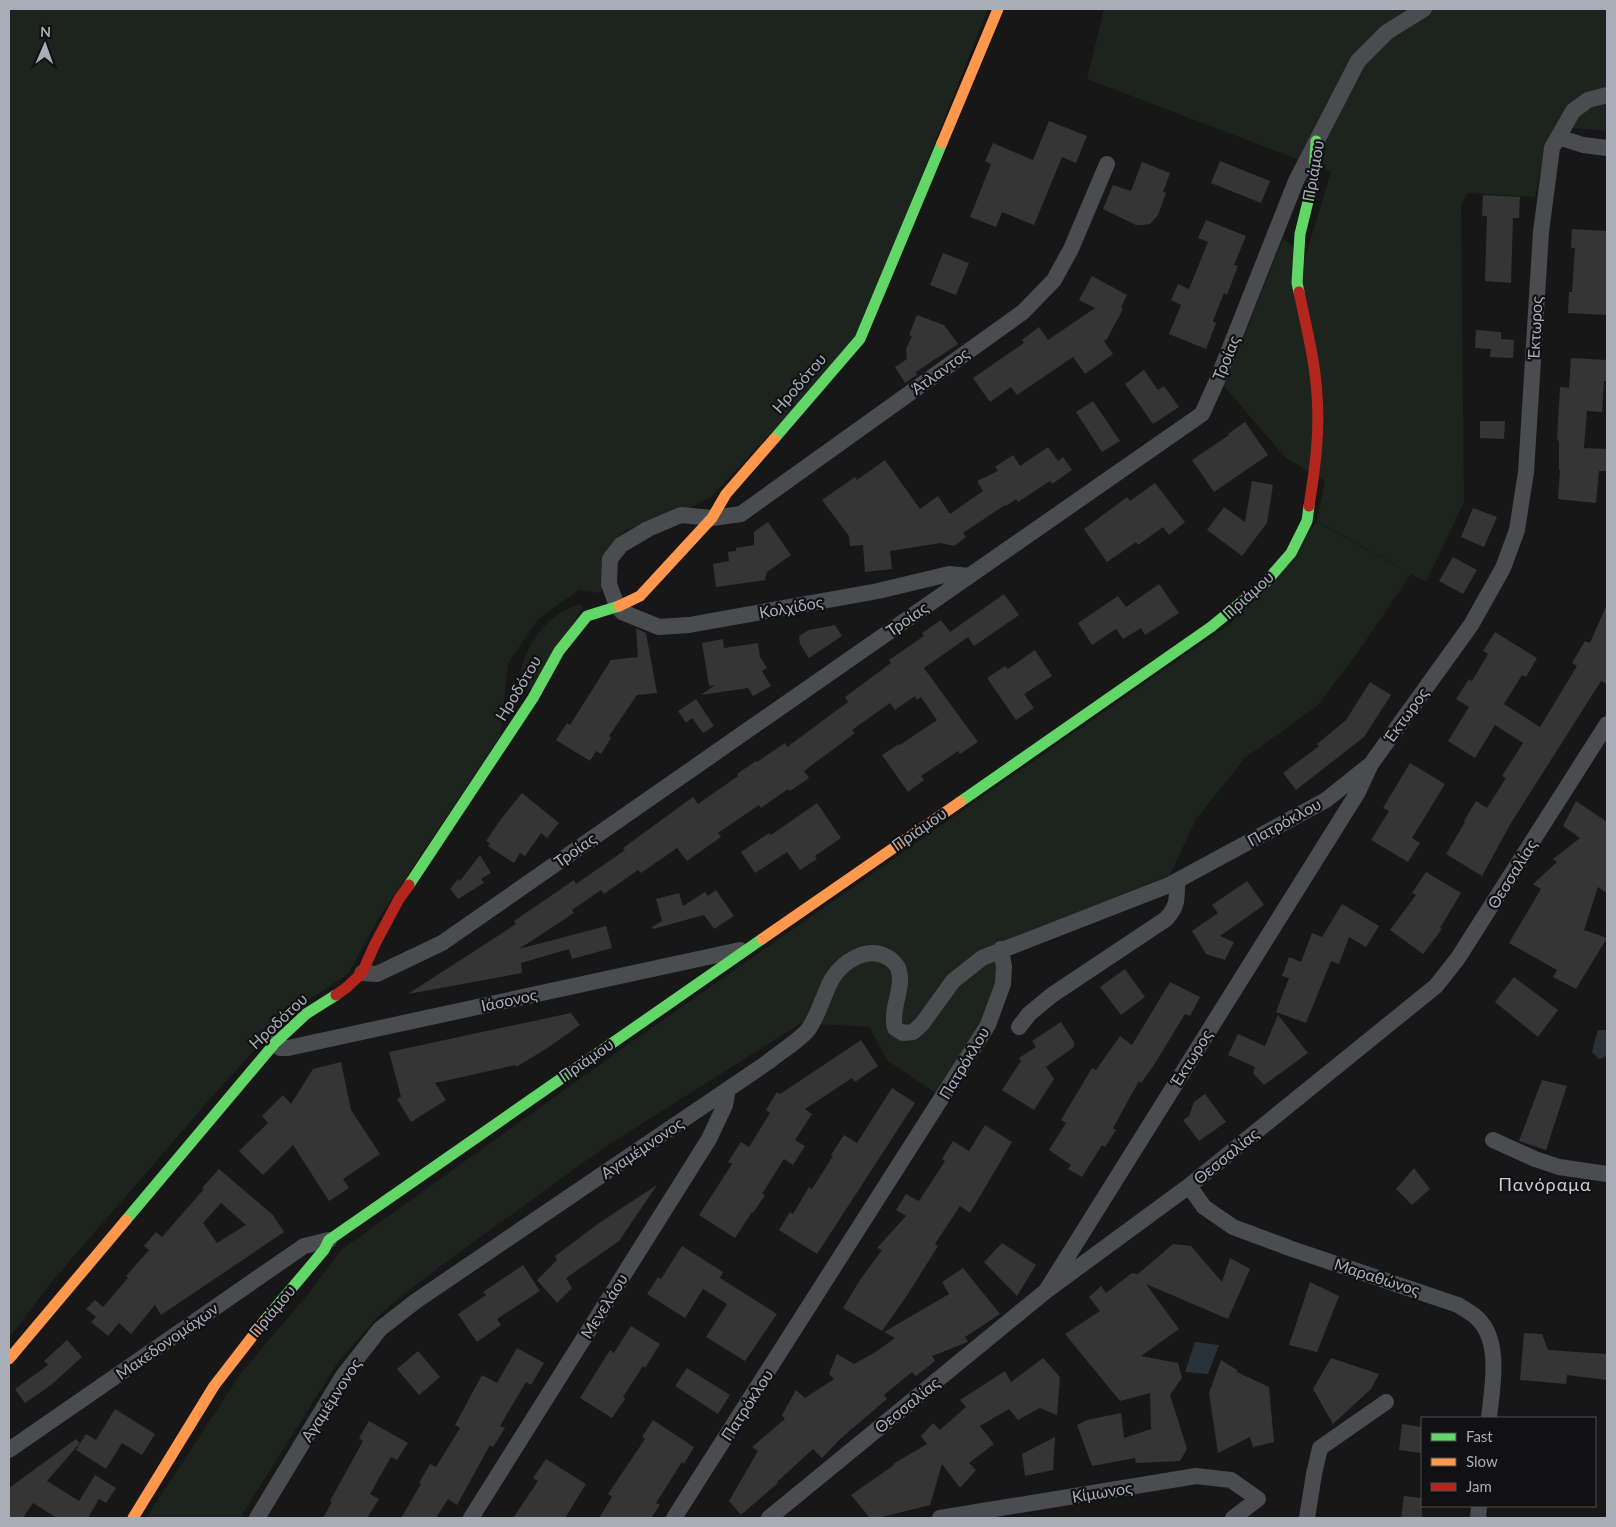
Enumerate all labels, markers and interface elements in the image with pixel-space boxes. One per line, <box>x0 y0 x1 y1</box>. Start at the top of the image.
north arrow <box>20 20 70 70</box>
text: N <box>40 23 51 40</box>
street label: Πριάμου <box>1298 139 1327 203</box>
street label: Έκτωρος <box>1523 295 1546 360</box>
street label: Τροίας <box>1208 332 1243 383</box>
street label: Άτλαντος <box>907 343 973 398</box>
street label: Ηροδότου <box>768 349 830 416</box>
street label: Πριάμου <box>1218 567 1277 622</box>
street label: Κολχίδος <box>758 591 825 621</box>
street label: Τροίας <box>882 597 932 640</box>
street label: Ηροδότου <box>491 652 544 724</box>
street label: Έκτωρος <box>1379 683 1432 746</box>
street label: Πατρόκλου <box>1244 794 1324 850</box>
street label: Πριάμου <box>888 803 950 854</box>
street label: Τροίας <box>550 828 600 871</box>
street label: Θεσσαλίας <box>1483 835 1541 912</box>
street label: Ιάσονος <box>479 984 539 1015</box>
street label: Ηροδότου <box>245 989 311 1052</box>
street label: Πατρόκλου <box>935 1023 993 1102</box>
street label: Έκτωρος <box>1166 1025 1216 1090</box>
street label: Πριάμου <box>555 1034 617 1085</box>
street label: Αγαμέμνονος <box>597 1113 687 1182</box>
street label: Θεσσαλίας <box>1189 1123 1262 1188</box>
district label: Πανόραμα <box>1498 1173 1592 1195</box>
street label: Μαραθώνος <box>1332 1254 1423 1299</box>
street label: Μενελάου <box>576 1270 631 1342</box>
street label: Πριάμου <box>244 1281 299 1341</box>
street label: Μακεδονομάχων <box>112 1298 222 1383</box>
street label: Αγαμέμνονος <box>297 1354 365 1445</box>
street label: Πατρόκλου <box>717 1366 777 1444</box>
street label: Θεσσαλίας <box>870 1372 943 1437</box>
legend <box>1421 1417 1596 1507</box>
text: Fast <box>1466 1427 1493 1445</box>
text: Slow <box>1466 1452 1498 1470</box>
street label: Κίμωνος <box>1070 1477 1134 1506</box>
text: Jam <box>1466 1477 1492 1495</box>

